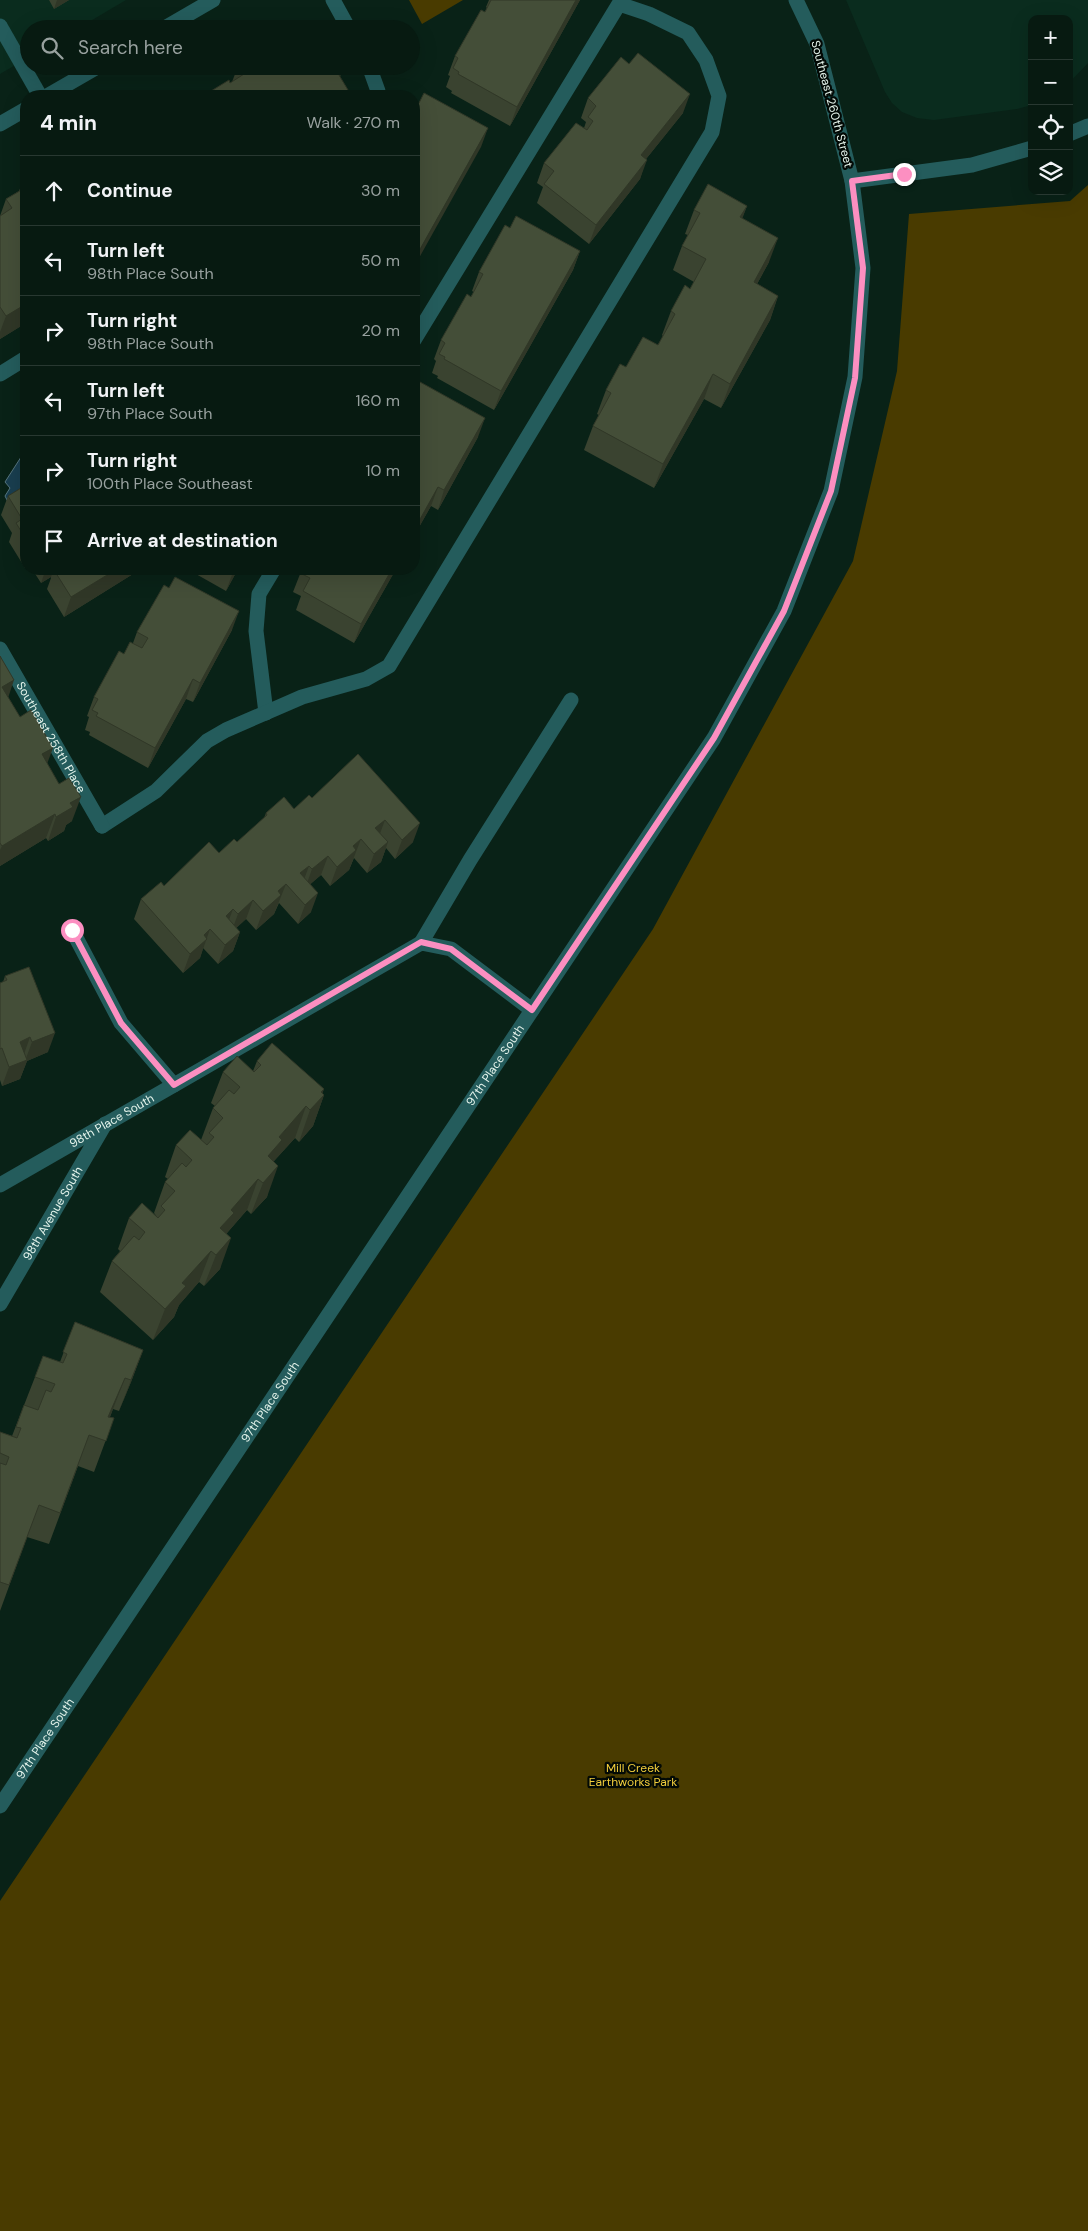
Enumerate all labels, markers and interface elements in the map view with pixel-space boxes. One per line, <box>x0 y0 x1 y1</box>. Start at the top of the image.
map controls <box>1028 15 1073 195</box>
button: + <box>1028 15 1073 60</box>
search box <box>20 20 420 75</box>
icon: search <box>38 34 66 62</box>
text: Search here <box>78 35 183 60</box>
street label: Southeast 260th Street <box>807 39 857 170</box>
button: − <box>1028 60 1073 105</box>
button: locate <box>1028 105 1073 150</box>
text: 4 min <box>40 109 97 137</box>
text: Walk · 270 m <box>307 112 400 133</box>
button: layers <box>1028 150 1073 195</box>
route end <box>893 163 916 186</box>
icon: ahead <box>40 177 68 205</box>
text: Continue <box>87 178 173 203</box>
text: 30 m <box>361 180 400 201</box>
text: Turn left <box>87 238 165 263</box>
icon: left <box>40 247 68 275</box>
text: 50 m <box>361 250 400 271</box>
text: 98th Place South <box>87 263 214 284</box>
text: Turn right <box>87 308 177 333</box>
icon: right <box>40 317 68 345</box>
text: 20 m <box>361 320 400 341</box>
text: 98th Place South <box>87 333 214 354</box>
text: Turn left <box>87 378 165 403</box>
icon: left <box>40 387 68 415</box>
text: 160 m <box>356 390 400 411</box>
text: 97th Place South <box>87 403 212 424</box>
text: Turn right <box>87 448 177 473</box>
icon: right <box>40 457 68 485</box>
text: 10 m <box>366 460 400 481</box>
text: 100th Place Southeast <box>87 473 253 494</box>
icon: arrive <box>40 527 68 555</box>
text: Arrive at destination <box>87 528 278 553</box>
street label: Southeast 258th Place <box>13 679 89 796</box>
route start <box>61 919 84 942</box>
street label: 97th Place South <box>462 1022 528 1109</box>
street label: 98th Place South <box>67 1090 157 1151</box>
street label: 98th Avenue South <box>19 1163 87 1263</box>
street label: 97th Place South <box>237 1358 303 1446</box>
street label: 97th Place South <box>12 1695 78 1782</box>
park label: Mill Creek Earthworks Park <box>589 1760 677 1790</box>

